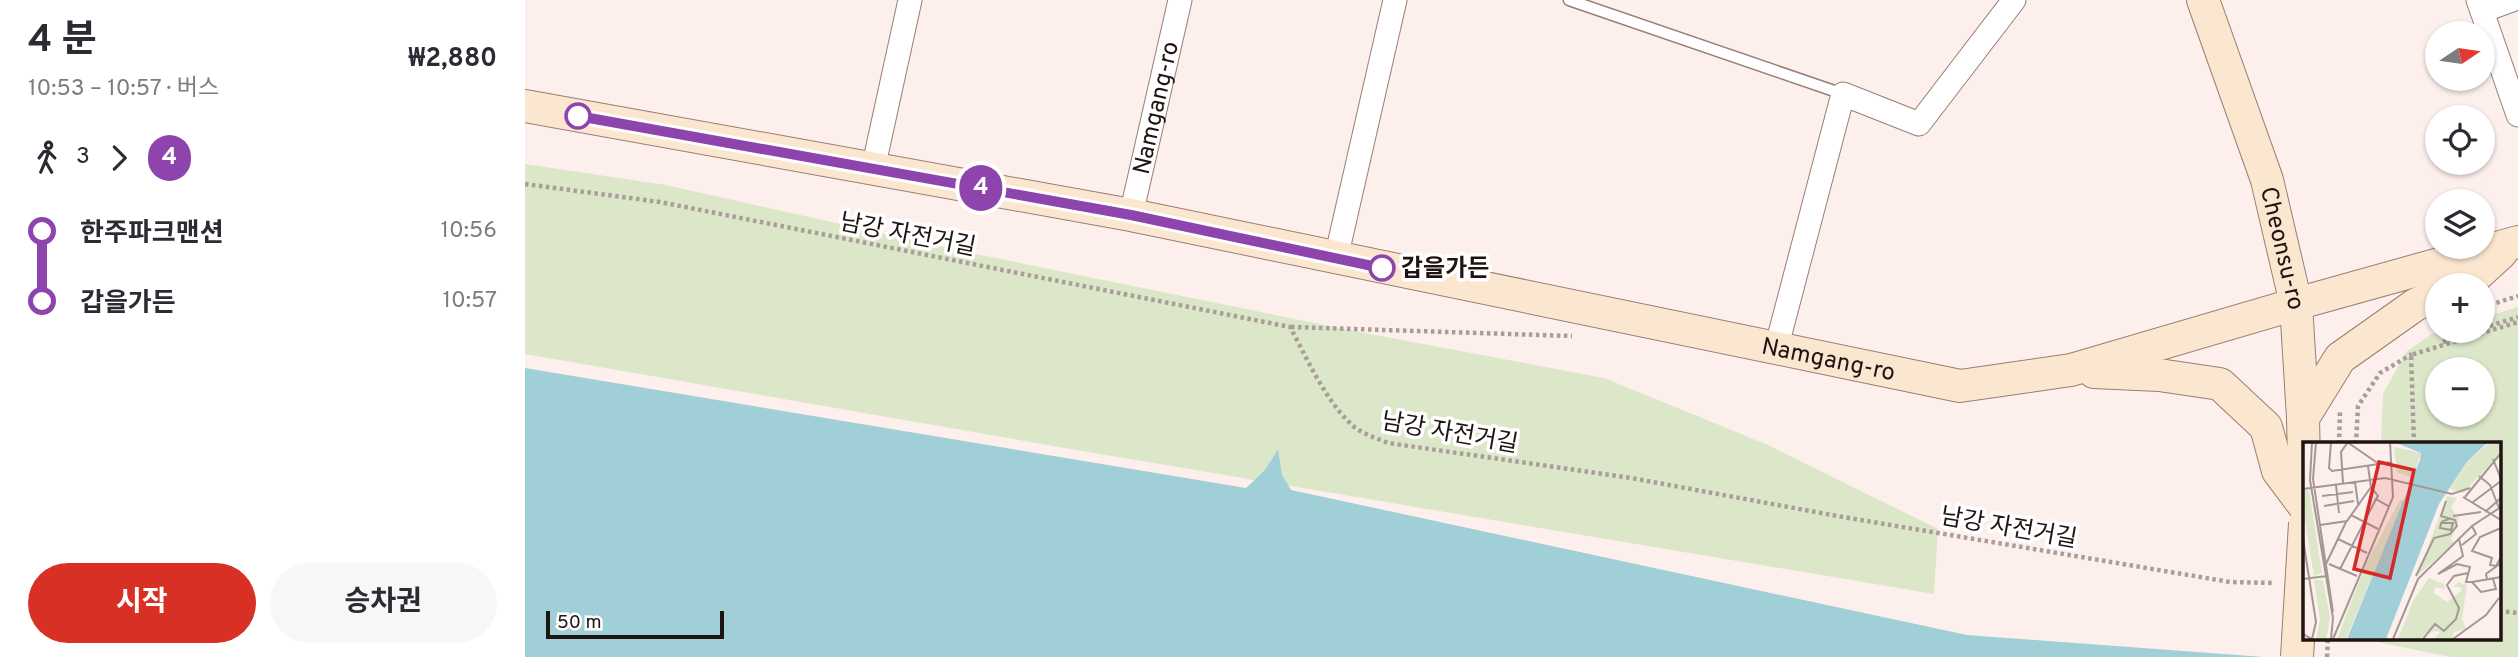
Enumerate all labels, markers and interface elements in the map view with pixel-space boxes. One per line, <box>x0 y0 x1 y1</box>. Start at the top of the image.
text: 4 분 <box>28 17 97 66</box>
north arrow <box>2425 21 2495 91</box>
map controls <box>2425 21 2495 427</box>
street label: Namgang-ro <box>1128 39 1187 178</box>
text: ₩2,880 <box>408 43 497 76</box>
text: 10:53 – 10:57 · 버스 <box>28 75 219 104</box>
unlabelled marker <box>565 103 591 129</box>
button: locate <box>2425 105 2495 175</box>
icon: walk <box>28 139 66 177</box>
icon: forward <box>100 139 138 177</box>
text: 3 <box>76 143 90 172</box>
text: 4 <box>162 143 177 173</box>
line badge: 4 <box>958 165 1004 211</box>
text: 4 <box>973 173 989 203</box>
street label: Cheonsu-ro <box>2252 184 2310 313</box>
button: layers <box>2425 189 2495 259</box>
street label: 남강 자전거길 <box>837 208 978 264</box>
text: 10:56 <box>440 217 497 246</box>
text: 한주파크맨션 <box>80 218 224 251</box>
marker: 갑을가든 <box>1369 255 1395 281</box>
place label: 갑을가든 <box>1401 255 1489 285</box>
button: + <box>2425 273 2495 343</box>
text: 10:57 <box>442 287 497 316</box>
text: 갑을가든 <box>80 288 176 321</box>
street label: Namgang-ro <box>1759 332 1898 389</box>
button: − <box>2425 357 2495 427</box>
street label: 남강 자전거길 <box>1379 407 1520 461</box>
inset map <box>2303 442 2501 640</box>
street label: 남강 자전거길 <box>1938 502 2079 556</box>
button: 시작 <box>28 563 256 643</box>
button: 승차권 <box>270 563 497 643</box>
scale bar <box>546 608 725 640</box>
text: 50 m <box>557 611 602 635</box>

